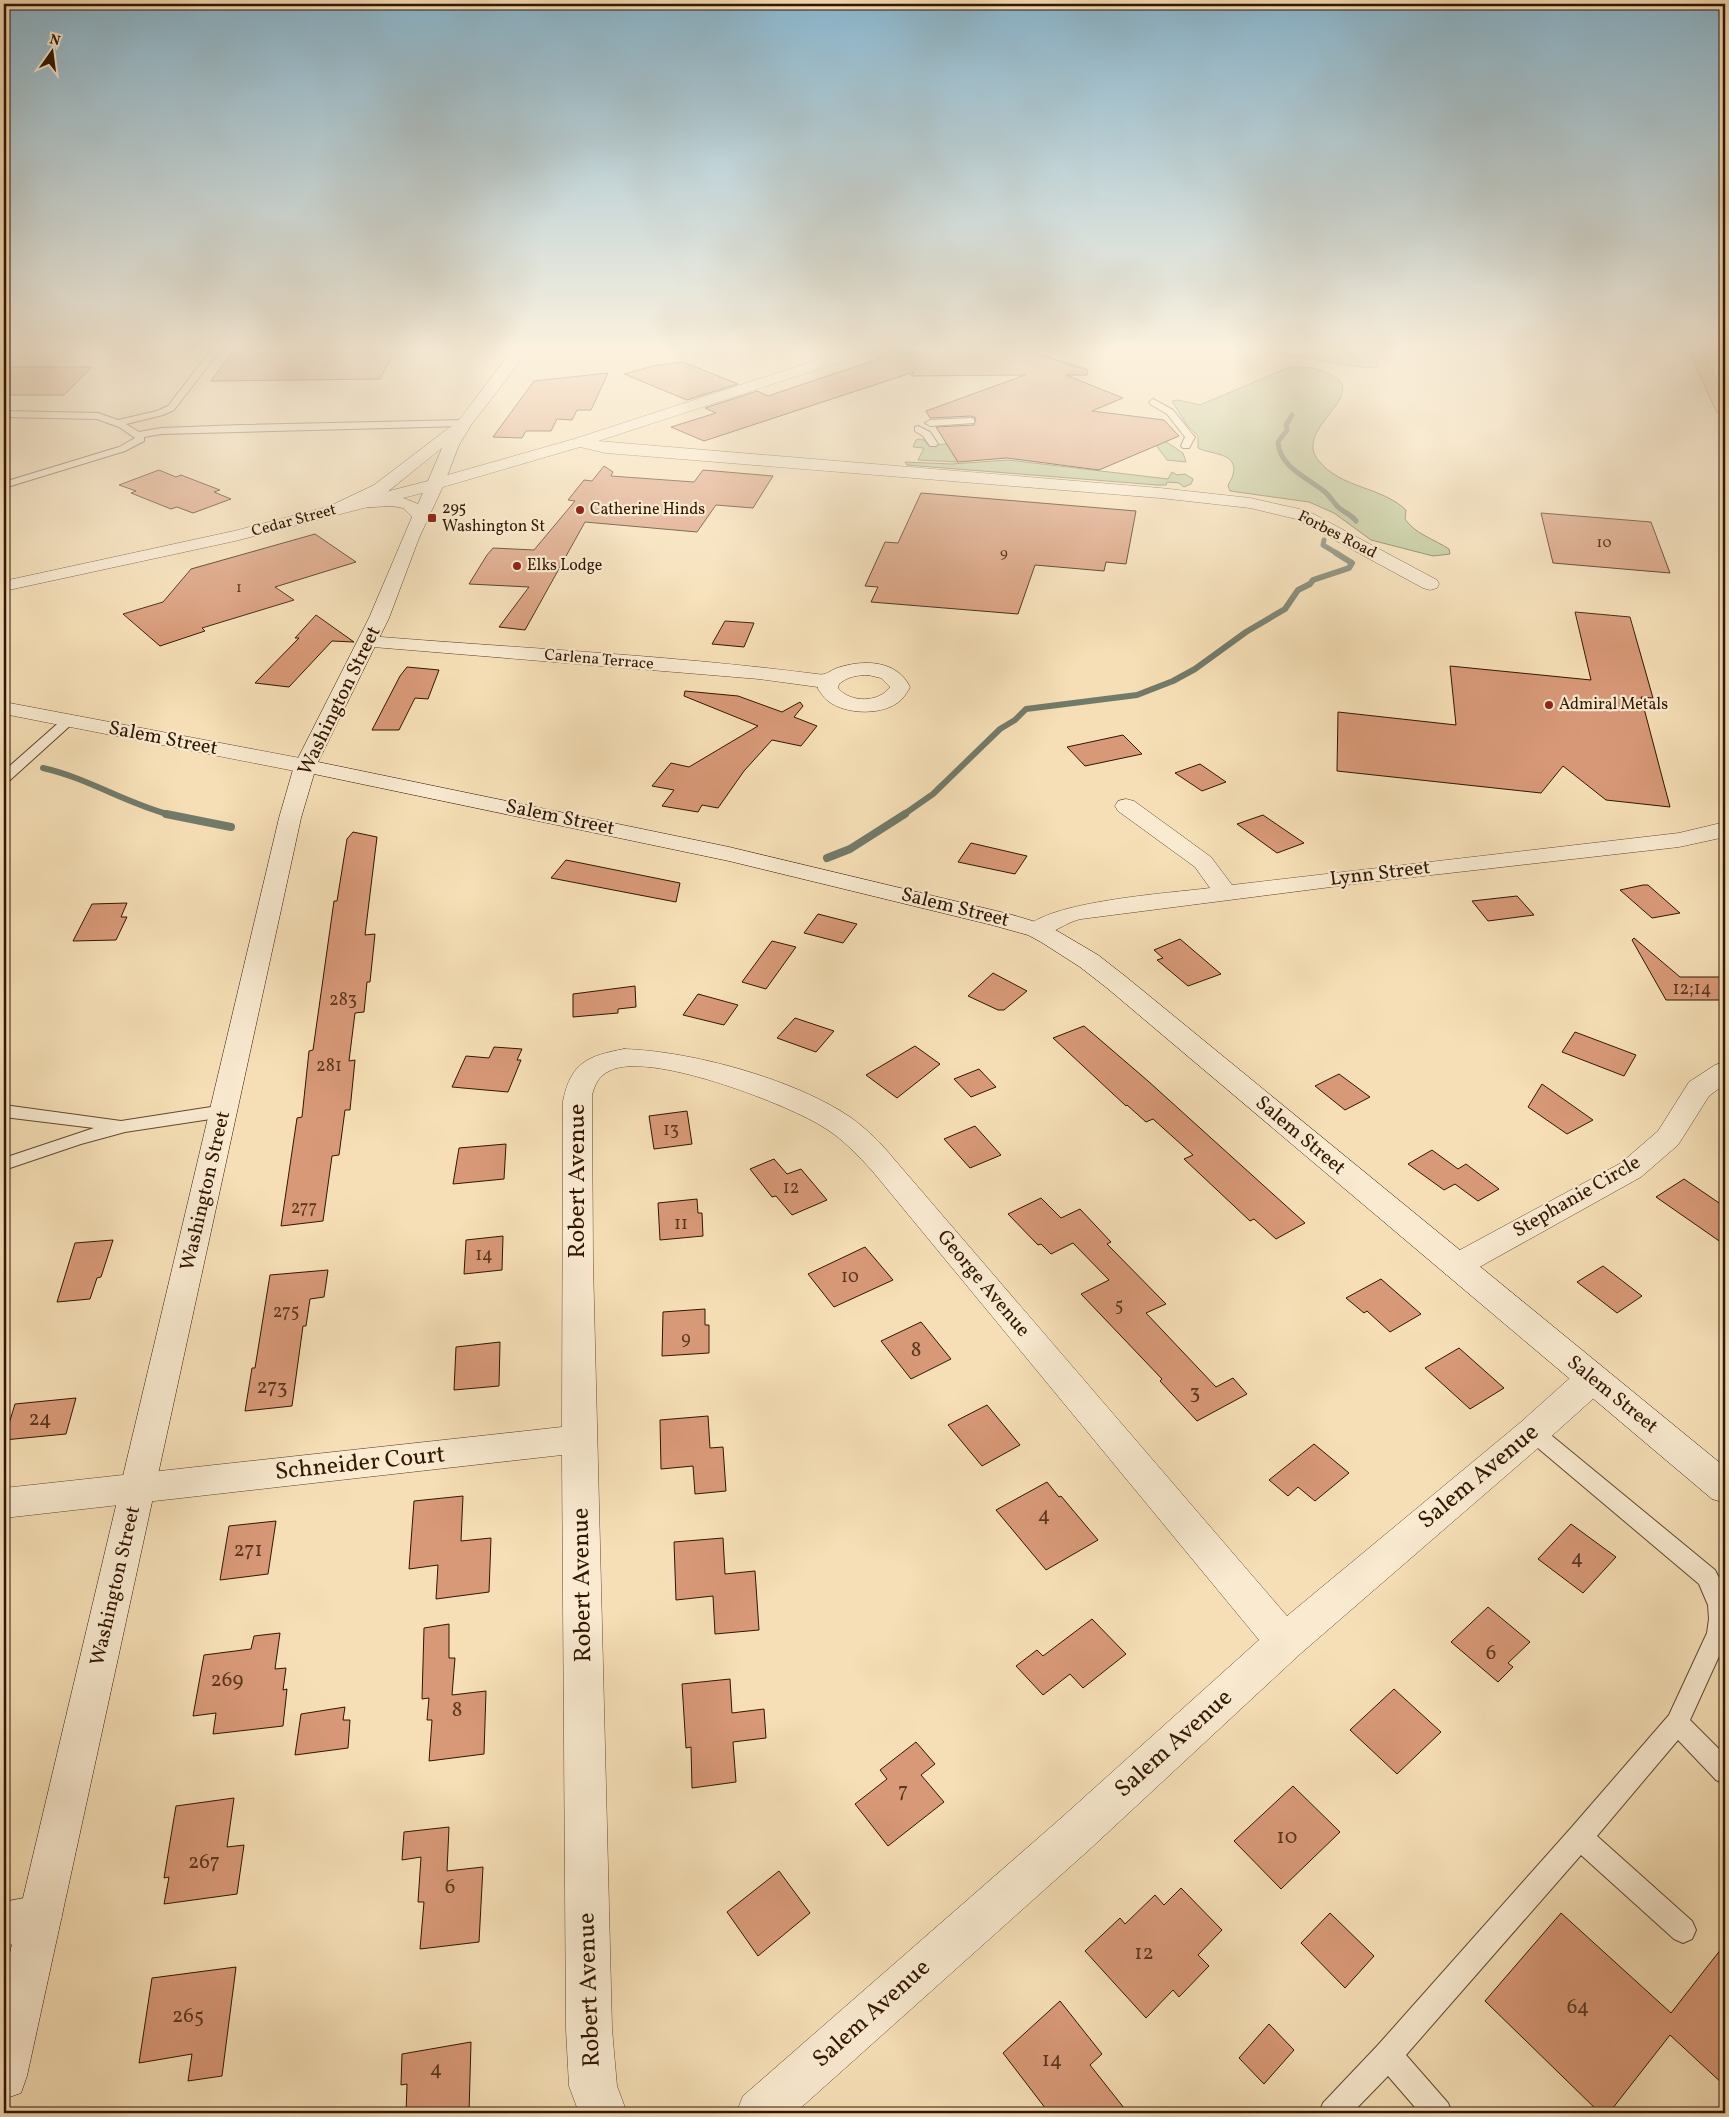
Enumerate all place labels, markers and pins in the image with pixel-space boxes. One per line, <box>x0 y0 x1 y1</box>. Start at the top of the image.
place label: 295 Washington St <box>442 498 545 538</box>
place label: Catherine Hinds <box>590 499 705 521</box>
marker: Catherine Hinds <box>574 504 586 516</box>
marker: 295 Washington St <box>426 512 438 524</box>
place label: Elks Lodge <box>527 555 602 577</box>
marker: Elks Lodge <box>511 560 523 572</box>
place label: Admiral Metals <box>1559 694 1668 716</box>
marker: Admiral Metals <box>1543 699 1555 711</box>

